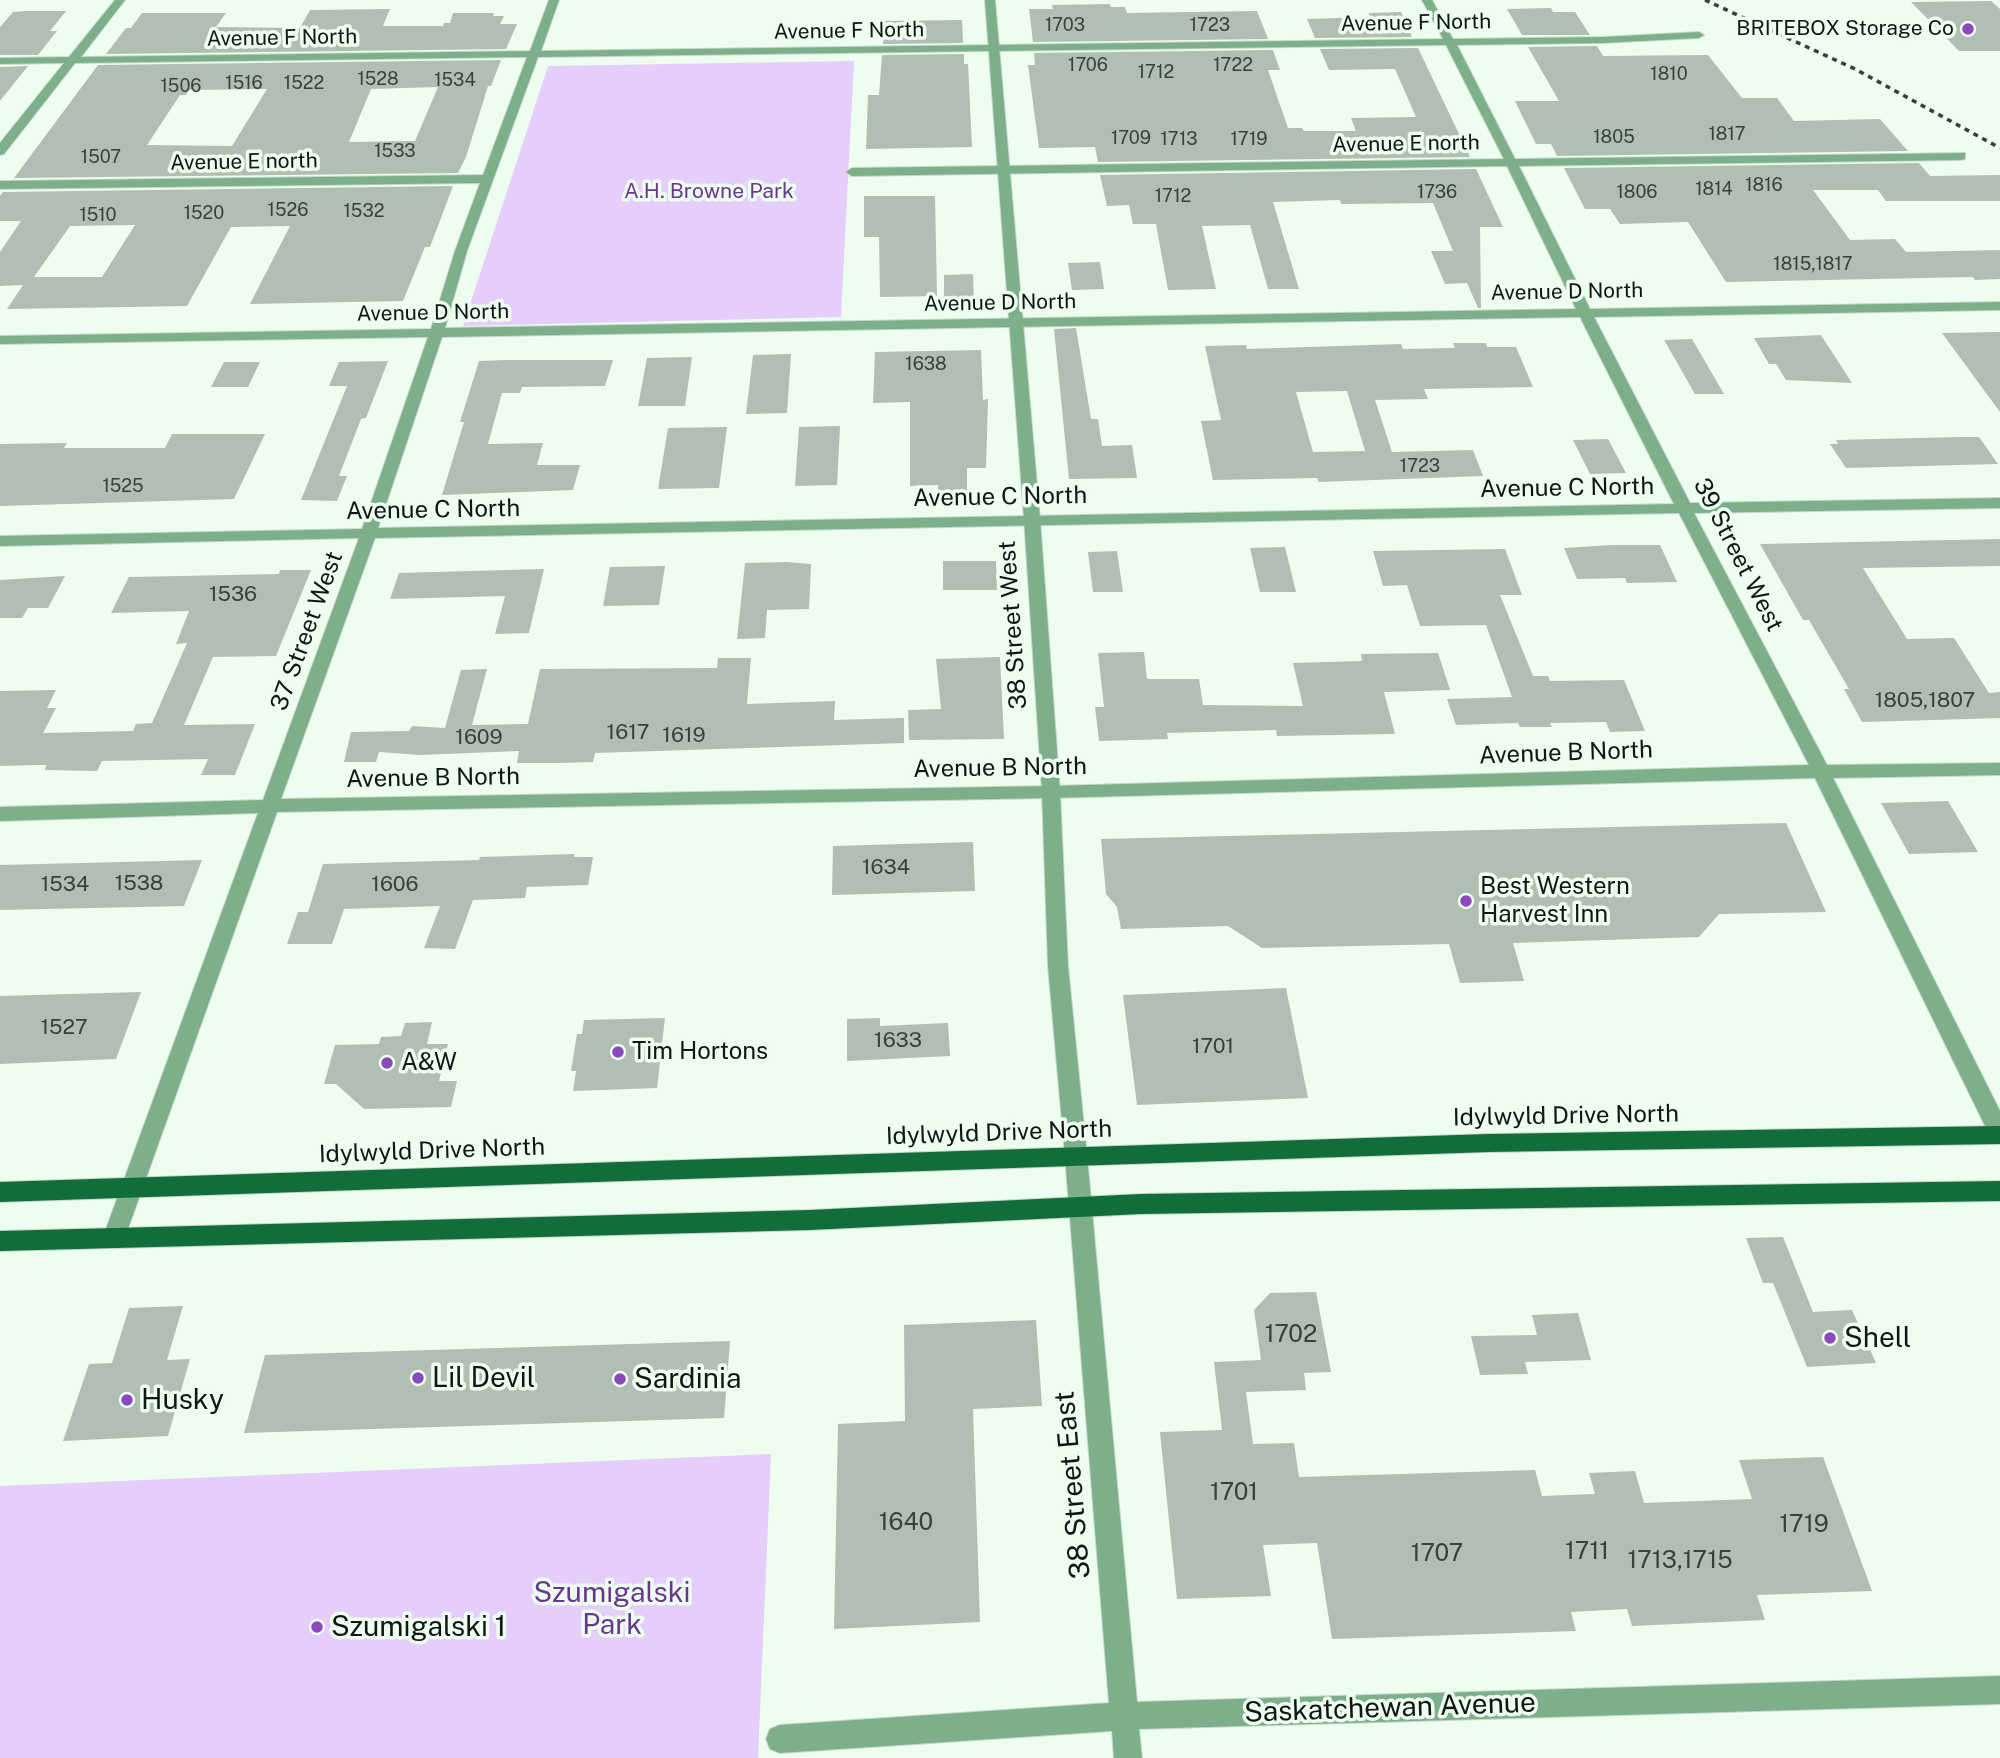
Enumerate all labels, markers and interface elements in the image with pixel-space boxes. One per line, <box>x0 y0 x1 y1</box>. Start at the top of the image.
street label: Avenue F North <box>1341 9 1491 37</box>
house number: 1703 <box>1045 14 1085 36</box>
house number: 1723 <box>1190 14 1230 36</box>
place label: BRITEBOX Storage Co <box>1736 16 1954 42</box>
street label: Avenue F North <box>774 17 924 45</box>
marker: BRITEBOX Storage Co <box>1960 21 1976 37</box>
street label: Avenue F North <box>207 24 357 52</box>
house number: 1706 <box>1068 54 1108 76</box>
house number: 1722 <box>1213 54 1253 76</box>
house number: 1712 <box>1138 61 1174 83</box>
house number: 1810 <box>1650 63 1688 85</box>
house number: 1528 <box>357 68 399 90</box>
house number: 1534 <box>434 69 476 91</box>
house number: 1516 <box>225 72 263 94</box>
house number: 1522 <box>284 72 324 94</box>
house number: 1506 <box>161 75 201 97</box>
house number: 1817 <box>1708 123 1746 145</box>
house number: 1805 <box>1593 126 1635 148</box>
house number: 1709 <box>1111 127 1151 149</box>
house number: 1713 <box>1160 128 1198 150</box>
house number: 1719 <box>1230 128 1268 150</box>
street label: Avenue E north <box>1332 130 1480 158</box>
house number: 1533 <box>374 140 416 162</box>
house number: 1507 <box>81 146 121 168</box>
street label: Avenue E north <box>170 148 318 176</box>
house number: 1816 <box>1745 174 1783 196</box>
house number: 1814 <box>1695 178 1733 200</box>
park label: A.H. Browne Park <box>624 179 794 205</box>
house number: 1736 <box>1417 181 1457 203</box>
house number: 1806 <box>1617 181 1657 203</box>
house number: 1712 <box>1155 185 1191 207</box>
house number: 1526 <box>268 199 308 221</box>
house number: 1532 <box>344 200 384 222</box>
house number: 1520 <box>184 202 224 224</box>
house number: 1510 <box>79 204 117 226</box>
house number: 1815,1817 <box>1773 253 1853 275</box>
street label: Avenue D North <box>1490 278 1644 306</box>
street label: Avenue D North <box>923 289 1077 317</box>
street label: Avenue D North <box>356 299 510 327</box>
house number: 1638 <box>905 353 947 375</box>
house number: 1723 <box>1400 455 1440 477</box>
street label: Avenue C North <box>1480 472 1654 504</box>
street label: 39 Street West <box>1687 474 1789 636</box>
house number: 1525 <box>102 475 144 497</box>
street label: Avenue C North <box>913 481 1087 513</box>
street label: Avenue C North <box>346 494 520 526</box>
street label: 38 Street West <box>993 540 1033 710</box>
street label: 37 Street West <box>265 547 349 715</box>
house number: 1536 <box>209 582 257 608</box>
house number: 1805,1807 <box>1875 688 1975 714</box>
house number: 1617 <box>607 720 649 746</box>
house number: 1619 <box>662 723 706 749</box>
house number: 1609 <box>455 725 503 751</box>
street label: Avenue B North <box>1479 736 1653 770</box>
street label: Avenue B North <box>913 752 1087 784</box>
street label: Avenue B North <box>346 762 520 794</box>
house number: 1634 <box>862 855 910 881</box>
house number: 1538 <box>115 871 163 897</box>
house number: 1534 <box>41 872 89 898</box>
house number: 1606 <box>371 872 419 898</box>
place label: Best Western Harvest Inn <box>1480 873 1630 929</box>
marker: Best Western Harvest Inn <box>1458 893 1474 909</box>
house number: 1527 <box>40 1015 88 1041</box>
house number: 1633 <box>874 1028 922 1054</box>
house number: 1701 <box>1192 1034 1234 1060</box>
place label: Tim Hortons <box>632 1038 768 1066</box>
marker: Tim Hortons <box>610 1044 626 1060</box>
place label: A&W <box>401 1049 457 1077</box>
marker: A&W <box>379 1055 395 1071</box>
street label: Idylwyld Drive North <box>1453 1100 1679 1132</box>
street label: Idylwyld Drive North <box>885 1115 1113 1151</box>
street label: Idylwyld Drive North <box>318 1133 546 1169</box>
house number: 1702 <box>1265 1321 1317 1349</box>
place label: Shell <box>1844 1321 1911 1355</box>
marker: Shell <box>1822 1330 1838 1346</box>
place label: Lil Devil <box>432 1361 535 1395</box>
place label: Sardinia <box>634 1362 741 1396</box>
marker: Lil Devil <box>410 1370 426 1386</box>
marker: Sardinia <box>612 1371 628 1387</box>
place label: Husky <box>141 1383 224 1417</box>
street label: 38 Street East <box>1048 1390 1098 1580</box>
marker: Husky <box>119 1392 135 1408</box>
house number: 1701 <box>1210 1479 1258 1507</box>
house number: 1640 <box>879 1509 933 1537</box>
house number: 1719 <box>1779 1511 1829 1539</box>
house number: 1711 <box>1565 1538 1609 1566</box>
house number: 1707 <box>1411 1540 1463 1568</box>
house number: 1713,1715 <box>1627 1547 1733 1575</box>
park label: Szumigalski Park <box>534 1576 690 1642</box>
place label: Szumigalski 1 <box>331 1610 506 1644</box>
marker: Szumigalski 1 <box>309 1619 325 1635</box>
street label: Saskatchewan Avenue <box>1244 1686 1536 1730</box>

